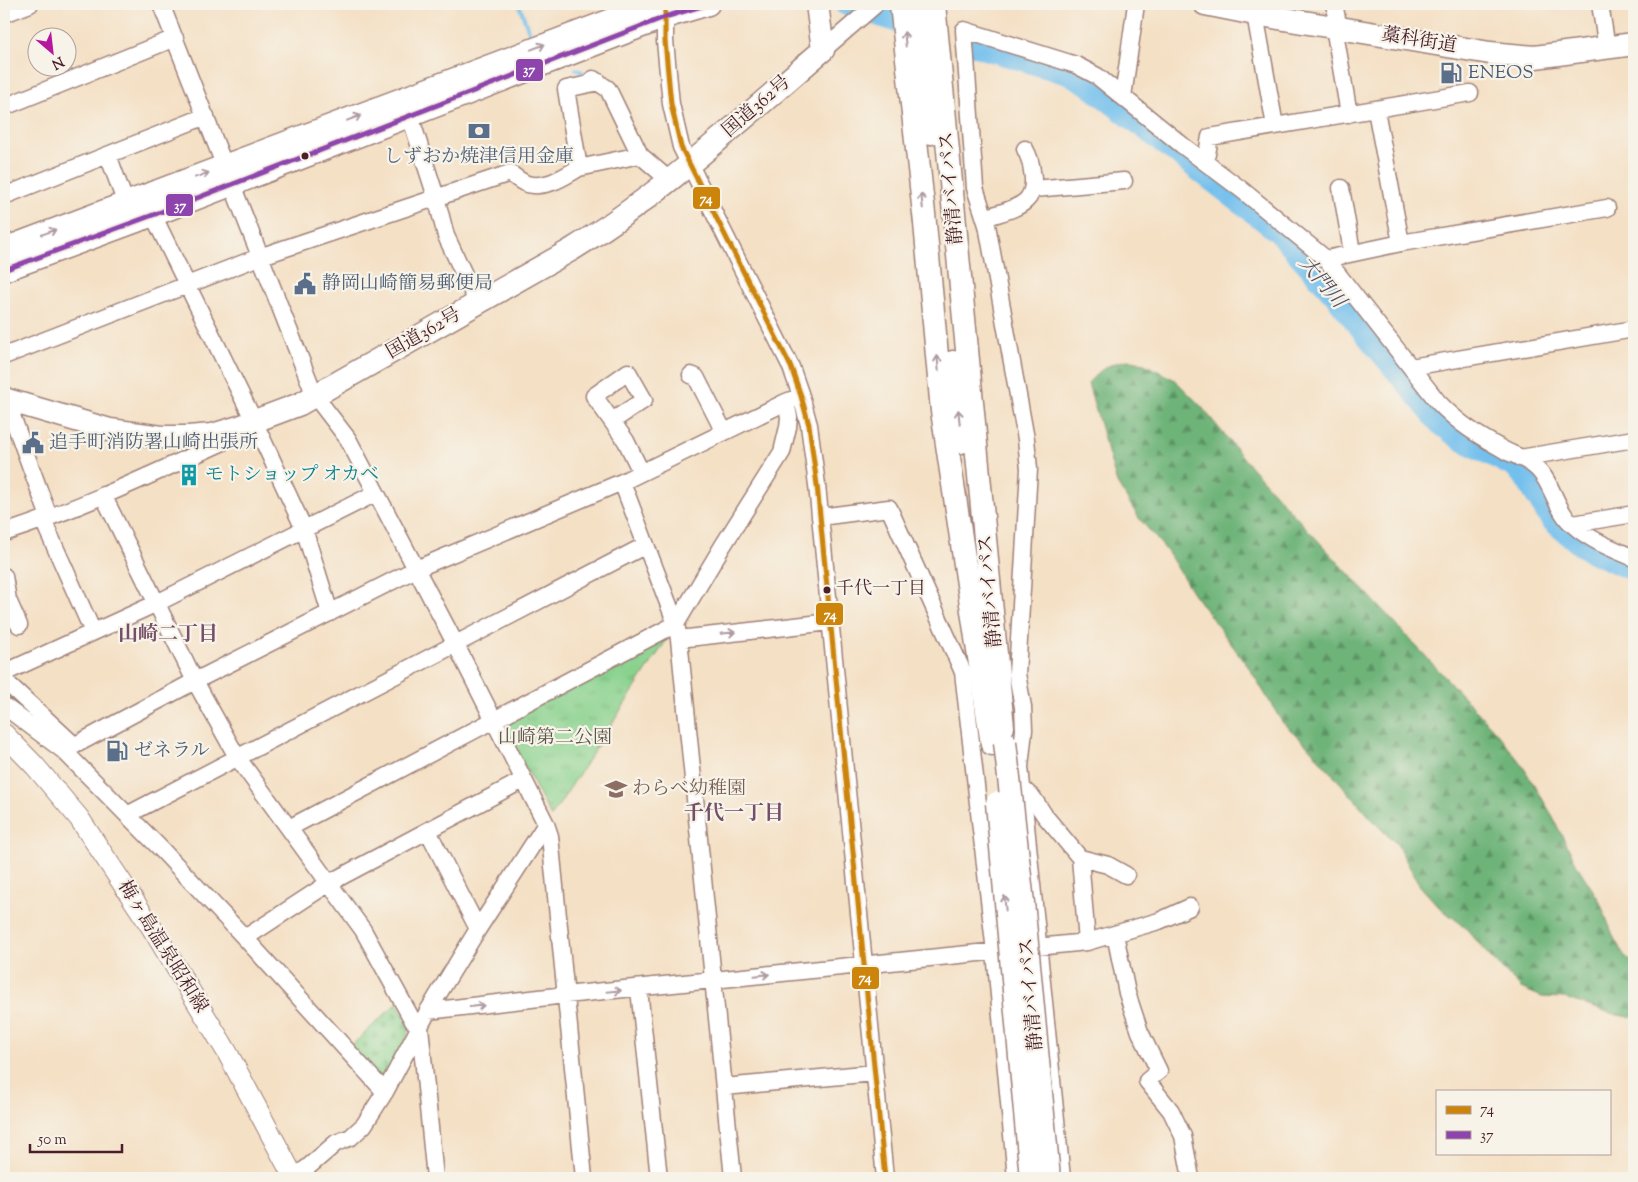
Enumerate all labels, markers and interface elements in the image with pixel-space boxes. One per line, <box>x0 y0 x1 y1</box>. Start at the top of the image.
street label: 藁科街道 <box>1379 22 1459 60</box>
north arrow <box>28 28 78 78</box>
one-way arrow <box>900 32 910 48</box>
one-way arrow <box>530 42 545 51</box>
text: N <box>48 50 67 73</box>
line badge: 37 <box>515 58 544 82</box>
fuel station icon: ENEOS <box>1438 60 1464 86</box>
place label: ENEOS <box>1468 60 1534 87</box>
text: 37 <box>523 61 536 81</box>
street label: 国道362号 <box>717 70 797 144</box>
one-way arrow <box>346 112 361 121</box>
bank icon: しずおか焼津信用金庫 <box>466 118 492 144</box>
street label: 静清バイパス <box>934 130 970 246</box>
place label: しずおか焼津信用金庫 <box>384 144 574 171</box>
unlabelled marker <box>300 151 310 161</box>
one-way arrow <box>194 170 209 179</box>
line badge: 74 <box>692 186 721 210</box>
text: 74 <box>699 190 713 210</box>
line badge: 37 <box>165 193 194 217</box>
one-way arrow <box>918 193 927 209</box>
text: 37 <box>174 197 187 217</box>
one-way arrow <box>41 227 57 236</box>
water label: 大門川 <box>1291 251 1353 317</box>
public building icon: 静岡山崎簡易郵便局 <box>292 271 318 297</box>
place label: 静岡山崎簡易郵便局 <box>322 271 493 298</box>
street label: 国道362号 <box>381 302 467 366</box>
one-way arrow <box>933 355 943 371</box>
one-way arrow <box>954 409 964 425</box>
public building icon: 追手町消防署山崎出張所 <box>20 430 46 456</box>
place label: 追手町消防署山崎出張所 <box>49 430 258 457</box>
building icon: モトショップ オカベ <box>176 462 202 488</box>
place label: モトショップ オカベ <box>205 462 379 489</box>
street label: 静清バイパス <box>973 533 1009 649</box>
place label: 千代一丁目 <box>836 577 926 603</box>
marker: 千代一丁目 <box>822 585 832 595</box>
line badge: 74 <box>815 602 844 626</box>
text: 74 <box>823 606 837 626</box>
district label: 山崎二丁目 <box>118 621 218 650</box>
one-way arrow <box>719 628 735 638</box>
park label: 山崎第二公園 <box>498 725 612 752</box>
fuel station icon: ゼネラル <box>104 738 130 764</box>
place label: ゼネラル <box>134 738 209 765</box>
school or university icon: わらべ幼稚園 <box>603 776 629 802</box>
place label: わらべ幼稚園 <box>632 776 746 803</box>
district label: 千代一丁目 <box>684 800 784 829</box>
street label: 梅ヶ島温泉昭和線 <box>110 875 214 1019</box>
one-way arrow <box>1000 895 1010 911</box>
street label: 静清バイパス <box>1014 936 1050 1052</box>
line badge: 74 <box>851 966 880 990</box>
text: 74 <box>858 969 872 989</box>
one-way arrow <box>754 970 770 980</box>
one-way arrow <box>605 986 621 996</box>
one-way arrow <box>468 1001 484 1011</box>
legend <box>1436 1090 1610 1154</box>
text: 74 <box>1480 1100 1494 1121</box>
scale bar <box>30 1122 122 1154</box>
text: 37 <box>1480 1126 1494 1147</box>
text: 50 m <box>37 1130 67 1151</box>

